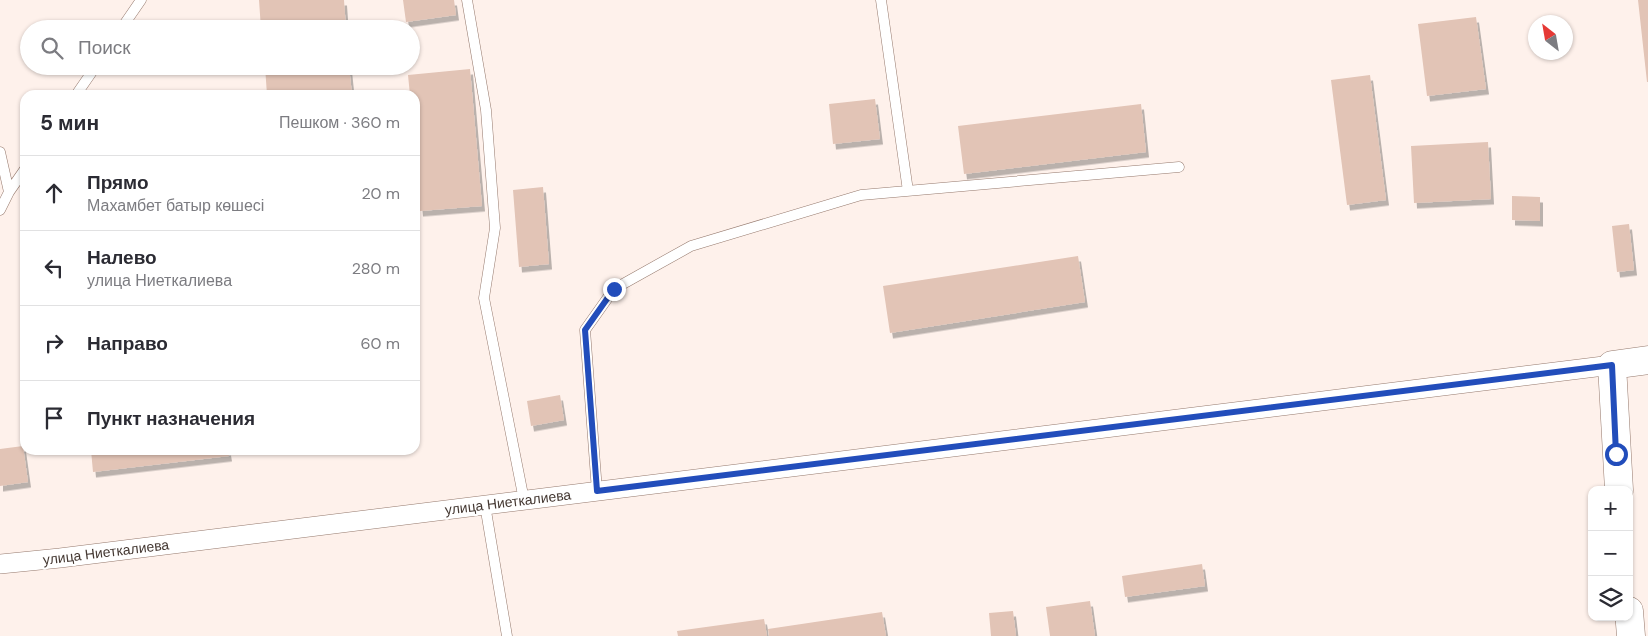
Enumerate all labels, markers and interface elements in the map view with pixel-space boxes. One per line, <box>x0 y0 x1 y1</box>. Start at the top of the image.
north arrow <box>1528 15 1573 60</box>
search box <box>20 20 420 75</box>
icon: search <box>38 34 66 62</box>
text: Поиск <box>78 35 131 60</box>
text: 5 мин <box>40 109 99 137</box>
text: Пешком · 360 m <box>279 112 400 133</box>
text: Прямо <box>87 170 149 195</box>
icon: ahead <box>40 179 68 207</box>
text: 20 m <box>361 183 400 204</box>
text: Махамбет батыр көшесі <box>87 195 264 216</box>
text: Налево <box>87 245 157 270</box>
icon: left <box>40 254 68 282</box>
text: 280 m <box>352 258 400 279</box>
text: улица Ниеткалиева <box>87 270 232 291</box>
route end <box>603 278 626 301</box>
icon: right <box>40 329 68 357</box>
text: Направо <box>87 331 168 356</box>
text: 60 m <box>360 333 400 354</box>
icon: arrive <box>40 404 68 432</box>
text: Пункт назначения <box>87 406 255 431</box>
route start <box>1605 443 1628 466</box>
street label: улица Ниеткалиева <box>444 485 572 519</box>
map controls <box>1588 486 1633 621</box>
button: + <box>1588 486 1633 531</box>
button: − <box>1588 531 1633 576</box>
street label: улица Ниеткалиева <box>42 535 170 569</box>
button: layers <box>1588 576 1633 621</box>

